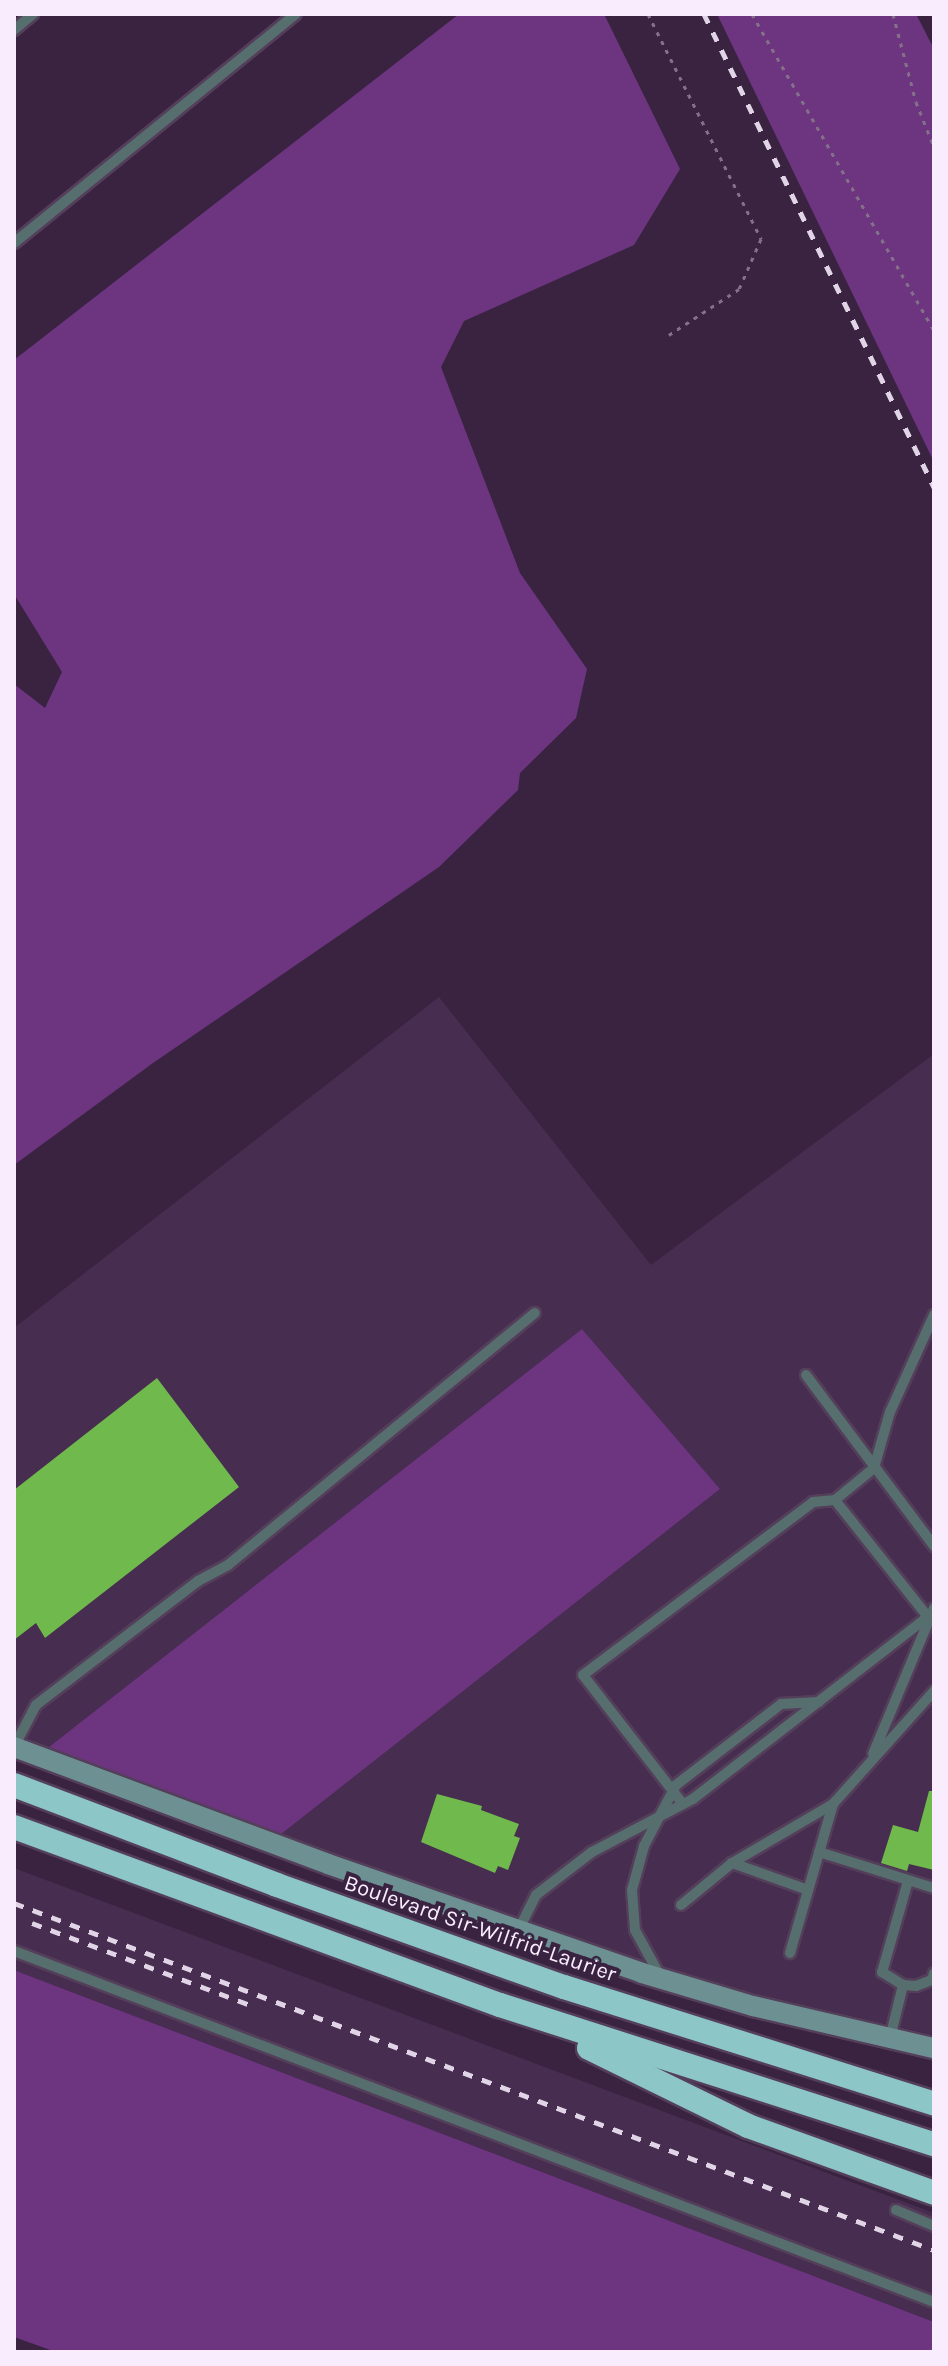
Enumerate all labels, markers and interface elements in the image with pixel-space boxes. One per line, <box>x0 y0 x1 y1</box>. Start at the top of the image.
street label: Boulevard Sir-Wilfrid-Laurier <box>341 1870 619 1988</box>

